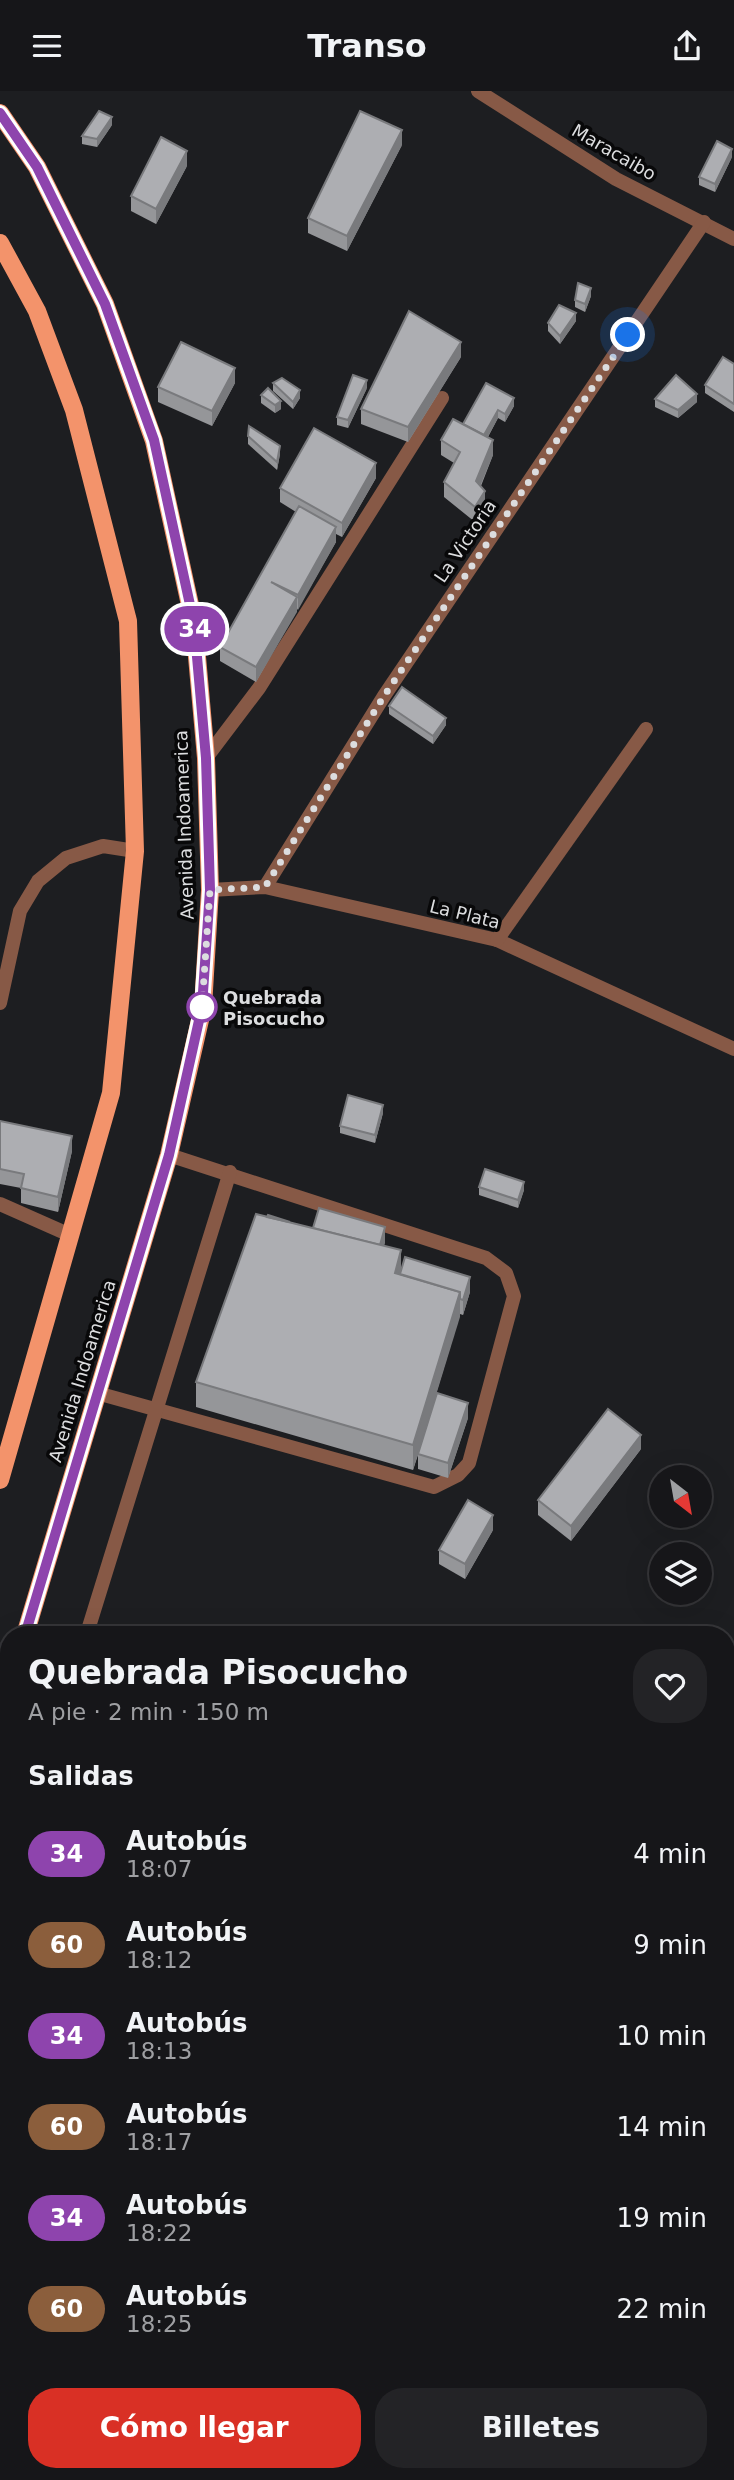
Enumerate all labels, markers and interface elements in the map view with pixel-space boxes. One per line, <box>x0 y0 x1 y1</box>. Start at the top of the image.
icon: menu <box>28 27 66 65</box>
text: Transo <box>307 27 427 65</box>
icon: share <box>668 27 706 65</box>
street label: Maracaibo <box>568 120 660 184</box>
your location <box>610 317 645 352</box>
street label: La Victoria <box>430 496 500 586</box>
line badge: 34 <box>164 606 227 652</box>
text: 34 <box>178 615 212 643</box>
street label: Avenida Indoamerica <box>170 730 198 920</box>
street label: La Plata <box>428 895 502 933</box>
place label: Quebrada Pisocucho <box>223 987 325 1029</box>
marker: Quebrada Pisocucho <box>187 992 217 1022</box>
street label: Avenida Indoamerica <box>44 1277 120 1465</box>
north arrow <box>649 1465 712 1528</box>
map controls <box>649 1465 712 1605</box>
button: layers <box>649 1542 712 1605</box>
button: heart <box>633 1649 707 1723</box>
text: Quebrada Pisocucho <box>28 1653 408 1692</box>
text: A pie · 2 min · 150 m <box>28 1699 269 1725</box>
text: Salidas <box>28 1761 134 1791</box>
text: Autobús <box>126 1826 248 1856</box>
text: 4 min <box>633 1839 707 1869</box>
text: 34 <box>50 1840 83 1868</box>
text: 18:07 <box>126 1856 192 1882</box>
text: Autobús <box>126 1917 248 1947</box>
text: 9 min <box>633 1930 707 1960</box>
text: 60 <box>50 1931 83 1959</box>
text: 18:12 <box>126 1947 192 1973</box>
text: Autobús <box>126 2008 248 2038</box>
text: 10 min <box>617 2021 707 2051</box>
text: 34 <box>50 2022 83 2050</box>
text: 18:13 <box>126 2038 192 2064</box>
text: Autobús <box>126 2099 248 2129</box>
text: 14 min <box>617 2112 707 2142</box>
text: 60 <box>50 2113 83 2141</box>
text: 18:17 <box>126 2129 192 2155</box>
text: Autobús <box>126 2190 248 2220</box>
text: 19 min <box>617 2203 707 2233</box>
text: 34 <box>50 2204 83 2232</box>
text: 18:22 <box>126 2220 192 2246</box>
text: Autobús <box>126 2281 248 2311</box>
text: 22 min <box>617 2294 707 2324</box>
text: 60 <box>50 2295 83 2323</box>
text: 18:25 <box>126 2311 192 2337</box>
button: Cómo llegar <box>28 2388 361 2468</box>
button: Billetes <box>375 2388 707 2468</box>

